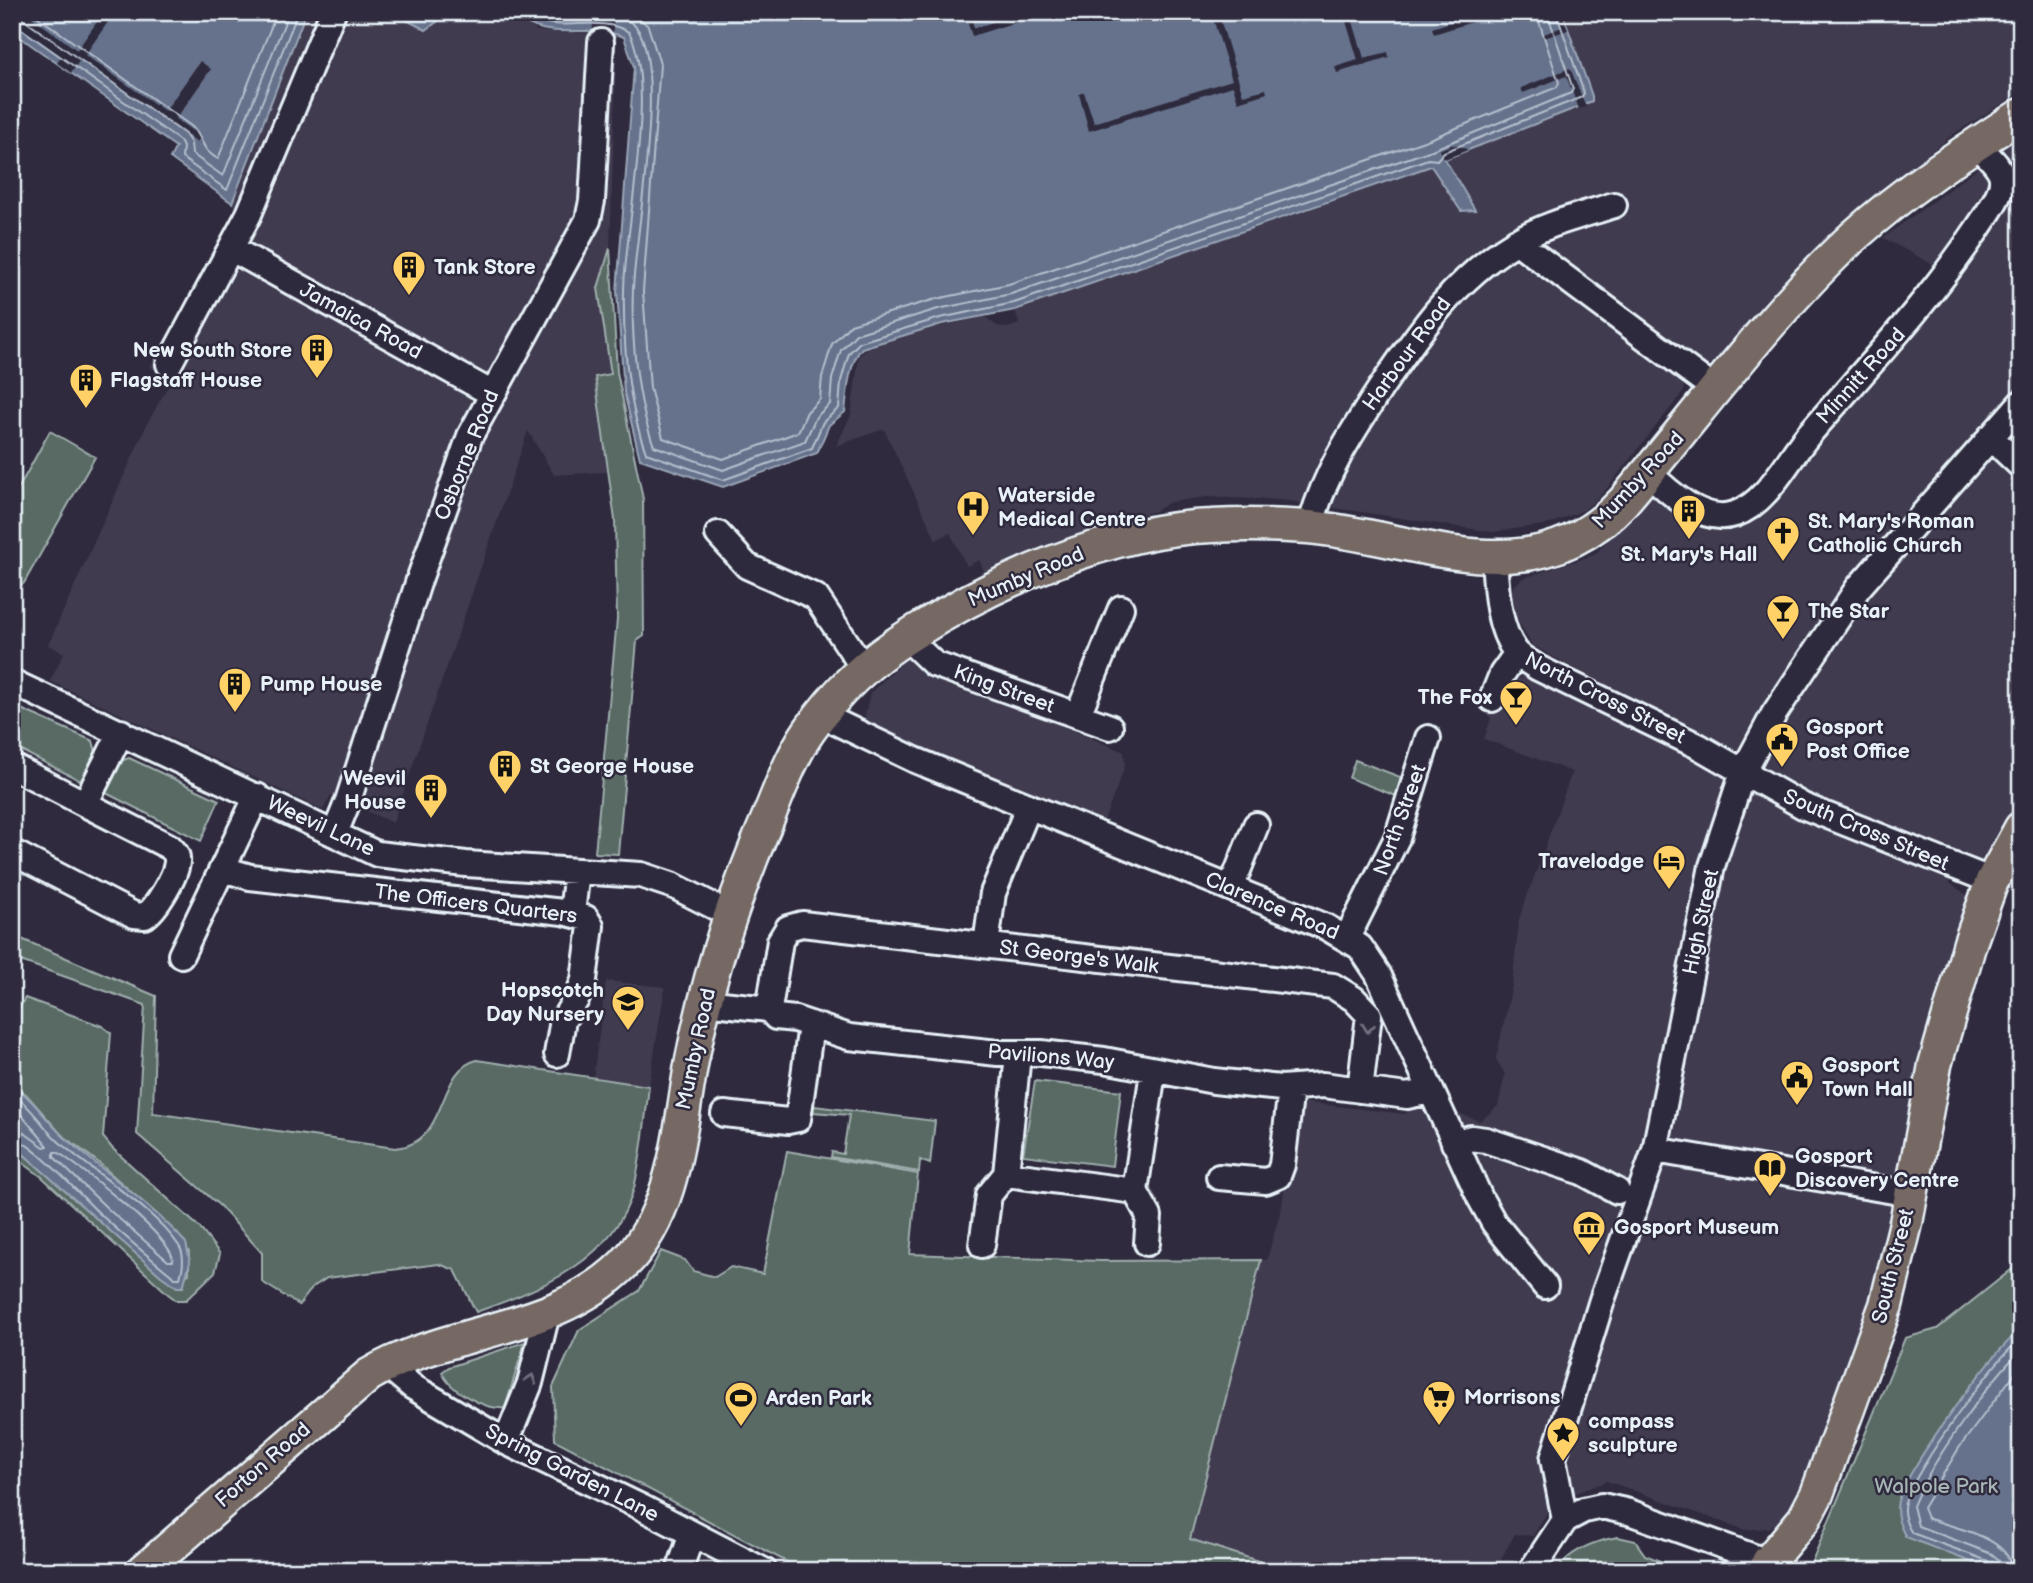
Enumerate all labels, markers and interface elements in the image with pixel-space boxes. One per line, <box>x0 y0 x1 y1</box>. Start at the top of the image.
building icon: Tank Store <box>390 248 428 297</box>
place label: Tank Store <box>434 255 535 280</box>
street label: Jamaica Road <box>295 277 427 365</box>
street label: Harbour Road <box>1357 292 1457 416</box>
street label: Minnitt Road <box>1811 323 1911 429</box>
building icon: New South Store <box>298 331 336 380</box>
place label: New South Store <box>133 338 292 363</box>
building icon: Flagstaff House <box>67 361 105 410</box>
place label: Flagstaff House <box>110 368 262 393</box>
street label: Osborne Road <box>429 386 505 524</box>
street label: Mumby Road <box>1587 426 1689 534</box>
place label: Waterside Medical Centre <box>998 483 1146 532</box>
hospital icon: Waterside Medical Centre <box>954 488 992 537</box>
building icon: St. Mary's Hall <box>1670 492 1708 541</box>
place label: St. Mary's Roman Catholic Church <box>1808 509 1975 558</box>
church icon: St. Mary's Roman Catholic Church <box>1764 514 1802 563</box>
street label: Mumby Road <box>964 541 1088 613</box>
place label: St. Mary's Hall <box>1621 542 1757 567</box>
bar icon: The Star <box>1764 592 1802 641</box>
place label: The Star <box>1808 599 1890 624</box>
street label: North Cross Street <box>1520 647 1690 750</box>
street label: King Street <box>950 659 1058 719</box>
building icon: Pump House <box>216 665 254 714</box>
place label: Pump House <box>260 672 382 697</box>
bar icon: The Fox <box>1497 678 1535 727</box>
place label: The Fox <box>1418 685 1493 710</box>
place label: Gosport Post Office <box>1806 715 1910 764</box>
public building icon: Gosport Post Office <box>1763 720 1801 769</box>
building icon: St George House <box>486 747 524 796</box>
place label: St George House <box>530 754 694 779</box>
street label: North Street <box>1368 760 1432 879</box>
place label: Weevil House <box>343 766 406 815</box>
building icon: Weevil House <box>412 771 450 820</box>
street label: South Cross Street <box>1779 784 1953 876</box>
street label: Weevil Lane <box>263 790 379 862</box>
hotel icon: Travelodge <box>1650 842 1688 891</box>
place label: Travelodge <box>1538 849 1644 874</box>
street label: Clarence Road <box>1201 867 1343 945</box>
street label: High Street <box>1678 867 1724 977</box>
street label: The Officers Quarters <box>373 879 579 929</box>
street label: St George's Walk <box>998 935 1161 979</box>
place label: Hopscotch Day Nursery <box>486 978 604 1027</box>
school or university icon: Hopscotch Day Nursery <box>609 983 647 1032</box>
street label: Mumby Road <box>671 986 721 1112</box>
one-way arrow <box>1361 1023 1376 1034</box>
street label: Pavilions Way <box>987 1039 1116 1075</box>
place label: Gosport Town Hall <box>1822 1053 1913 1102</box>
public building icon: Gosport Town Hall <box>1778 1058 1816 1107</box>
place label: Gosport Discovery Centre <box>1795 1144 1959 1193</box>
library icon: Gosport Discovery Centre <box>1751 1149 1789 1198</box>
street label: South Street <box>1867 1206 1919 1326</box>
museum icon: Gosport Museum <box>1570 1208 1608 1257</box>
place label: Gosport Museum <box>1614 1215 1779 1240</box>
one-way arrow <box>523 1374 537 1386</box>
supermarket icon: Morrisons <box>1420 1378 1458 1427</box>
sports icon: Arden Park <box>722 1379 760 1428</box>
place label: Morrisons <box>1464 1385 1560 1410</box>
place label: Arden Park <box>765 1386 872 1411</box>
place label: compass sculpture <box>1588 1409 1678 1458</box>
place icon: compass sculpture <box>1544 1414 1582 1463</box>
street label: Forton Road <box>210 1417 316 1513</box>
street label: Spring Garden Lane <box>481 1418 663 1528</box>
park label: Walpole Park <box>1874 1474 1998 1499</box>

